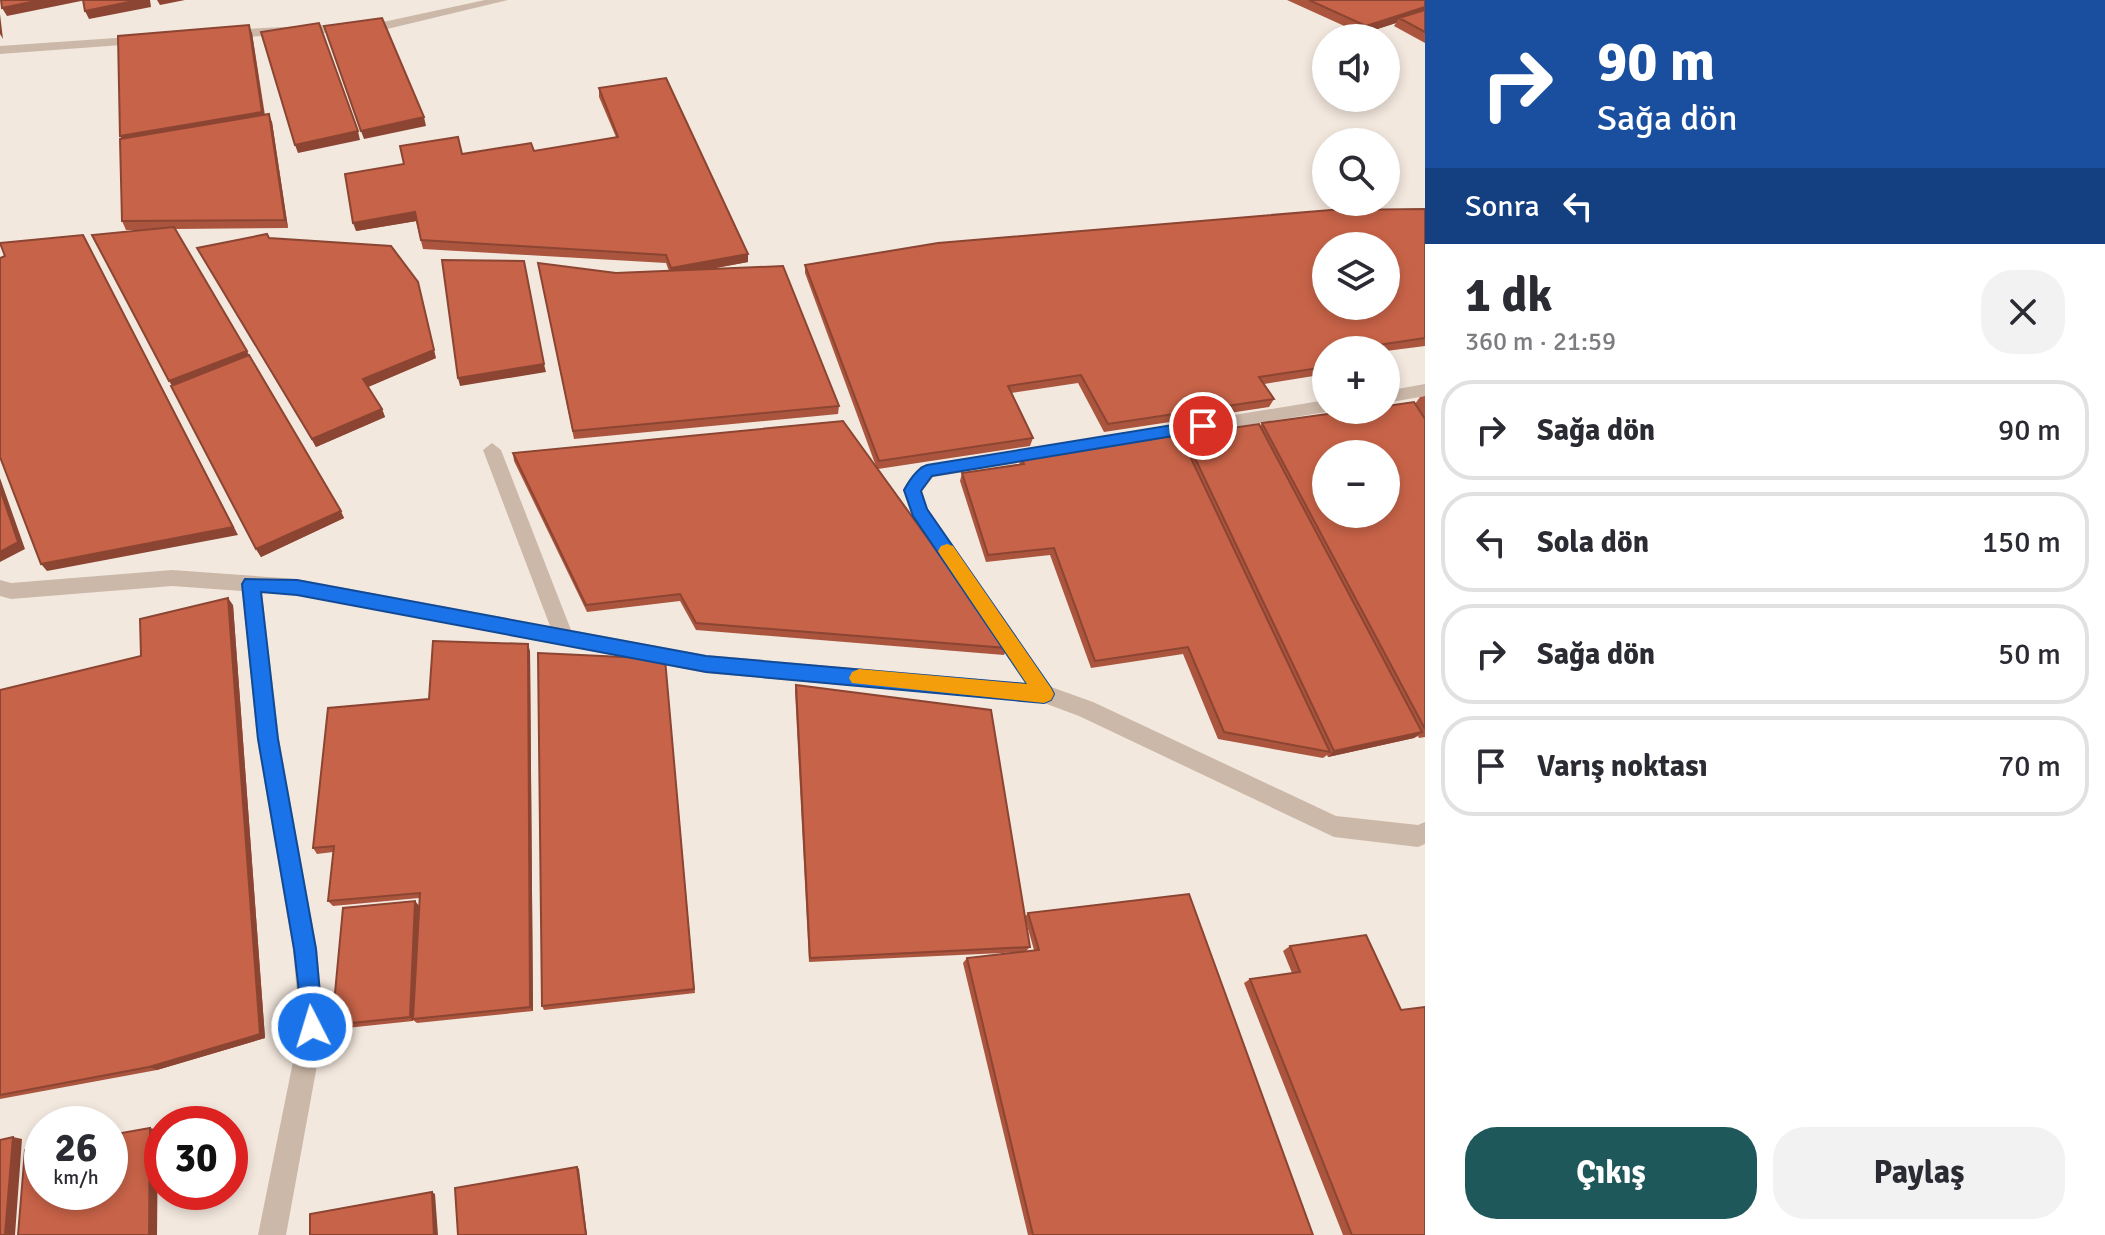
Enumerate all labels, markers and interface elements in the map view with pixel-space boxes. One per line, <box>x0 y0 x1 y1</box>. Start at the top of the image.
map controls <box>1312 24 1400 528</box>
button: sound <box>1312 24 1400 112</box>
text: 90 m <box>1597 27 1715 96</box>
icon: right <box>1465 32 1569 136</box>
text: Sağa dön <box>1597 96 1738 141</box>
button: search <box>1312 128 1400 216</box>
icon: left <box>1556 184 1600 228</box>
text: Sonra <box>1465 188 1540 225</box>
button: layers <box>1312 232 1400 320</box>
text: 1 dk <box>1465 266 1552 325</box>
button: close <box>1981 270 2065 354</box>
text: 360 m · 21:59 <box>1465 326 1616 358</box>
button: + <box>1312 336 1400 424</box>
pin <box>1169 392 1237 460</box>
icon: arrive <box>1181 404 1225 448</box>
icon: right <box>1469 408 1513 452</box>
text: Sağa dön <box>1537 412 1655 449</box>
text: 90 m <box>1998 412 2061 449</box>
button: − <box>1312 440 1400 528</box>
icon: left <box>1469 520 1513 564</box>
text: Sola dön <box>1537 524 1649 561</box>
text: 150 m <box>1982 524 2061 561</box>
icon: right <box>1469 632 1513 676</box>
text: Sağa dön <box>1537 636 1655 673</box>
text: 50 m <box>1998 636 2061 673</box>
icon: arrive <box>1469 744 1513 788</box>
text: Varış noktası <box>1537 748 1708 785</box>
text: 70 m <box>1998 748 2061 785</box>
position arrow <box>270 985 354 1069</box>
speed limit sign: 30 <box>144 1106 248 1210</box>
text: 26 <box>54 1123 98 1173</box>
button: Çıkış <box>1465 1127 1757 1219</box>
button: Paylaş <box>1773 1127 2065 1219</box>
text: km/h <box>53 1165 99 1190</box>

